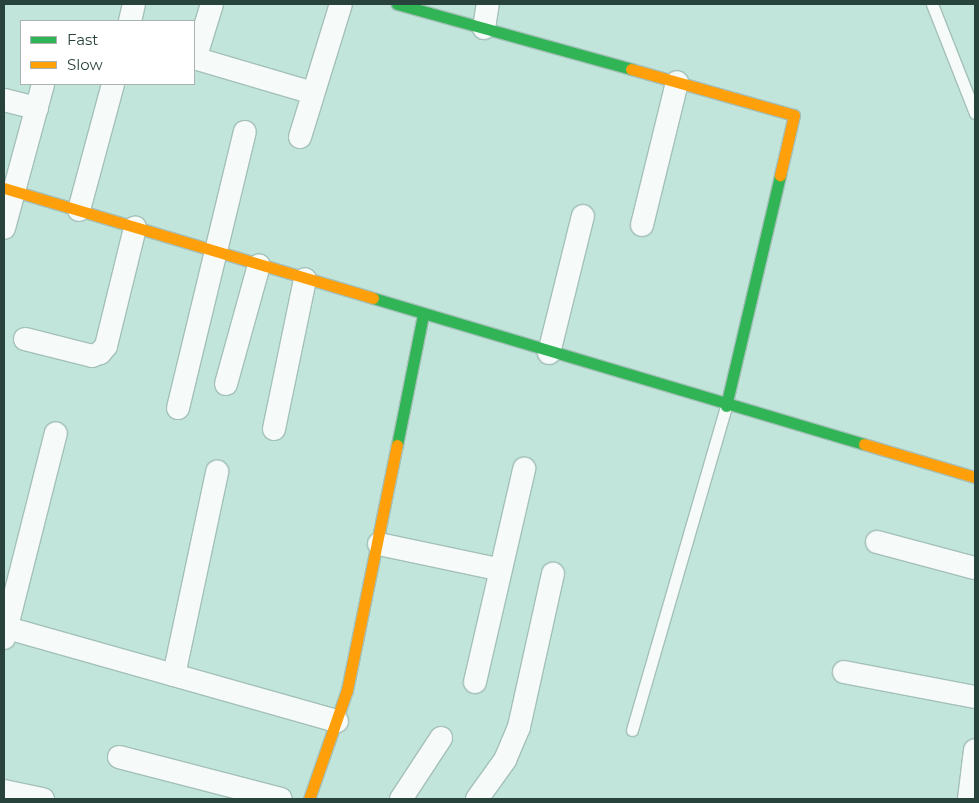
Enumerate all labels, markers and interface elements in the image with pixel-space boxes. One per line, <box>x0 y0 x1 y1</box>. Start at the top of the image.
legend <box>20 20 195 85</box>
text: Fast <box>67 30 98 49</box>
text: Slow <box>67 55 103 74</box>

